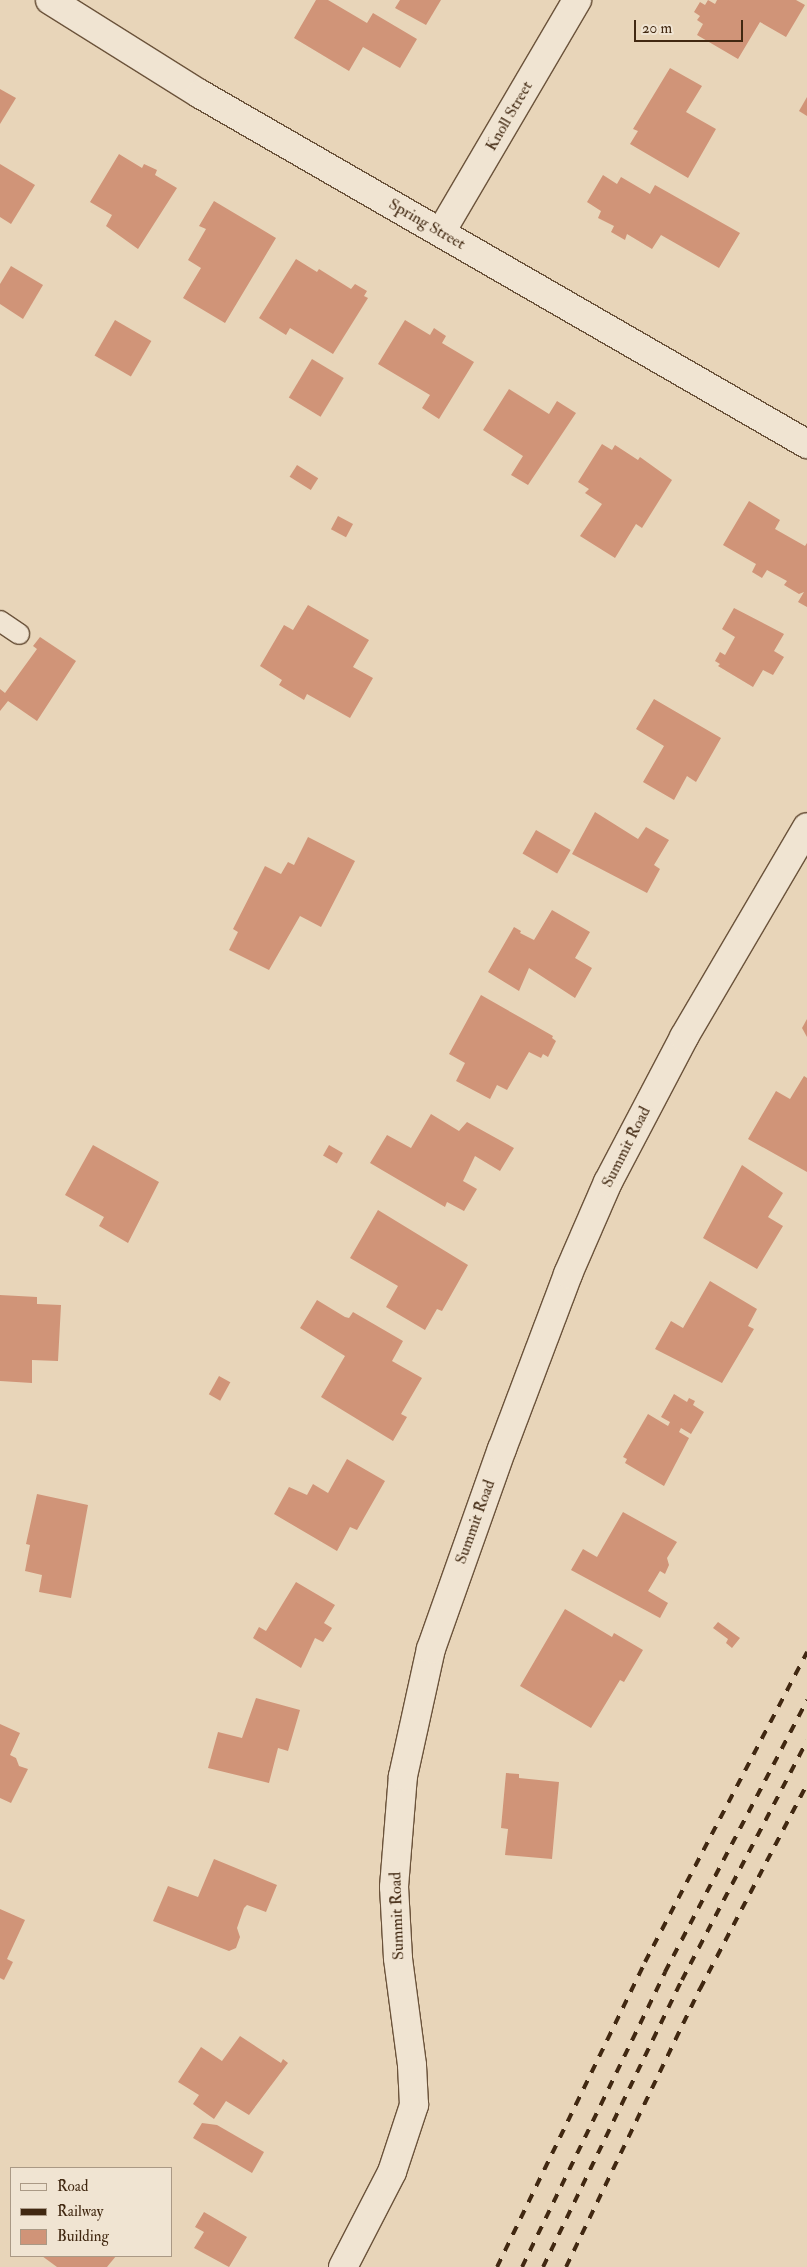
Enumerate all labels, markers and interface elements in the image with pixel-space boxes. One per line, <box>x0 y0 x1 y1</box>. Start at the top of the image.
scale bar <box>637 10 746 42</box>
text: 20 m <box>642 19 672 38</box>
street label: Knoll Street <box>481 78 537 154</box>
street label: Spring Street <box>385 194 469 254</box>
street label: Summit Road <box>597 1103 655 1191</box>
street label: Summit Road <box>451 1477 499 1567</box>
street label: Summit Road <box>386 1872 408 1960</box>
legend <box>10 2167 172 2257</box>
text: Road <box>57 2177 88 2196</box>
text: Railway <box>57 2202 103 2221</box>
text: Building <box>57 2227 109 2246</box>

